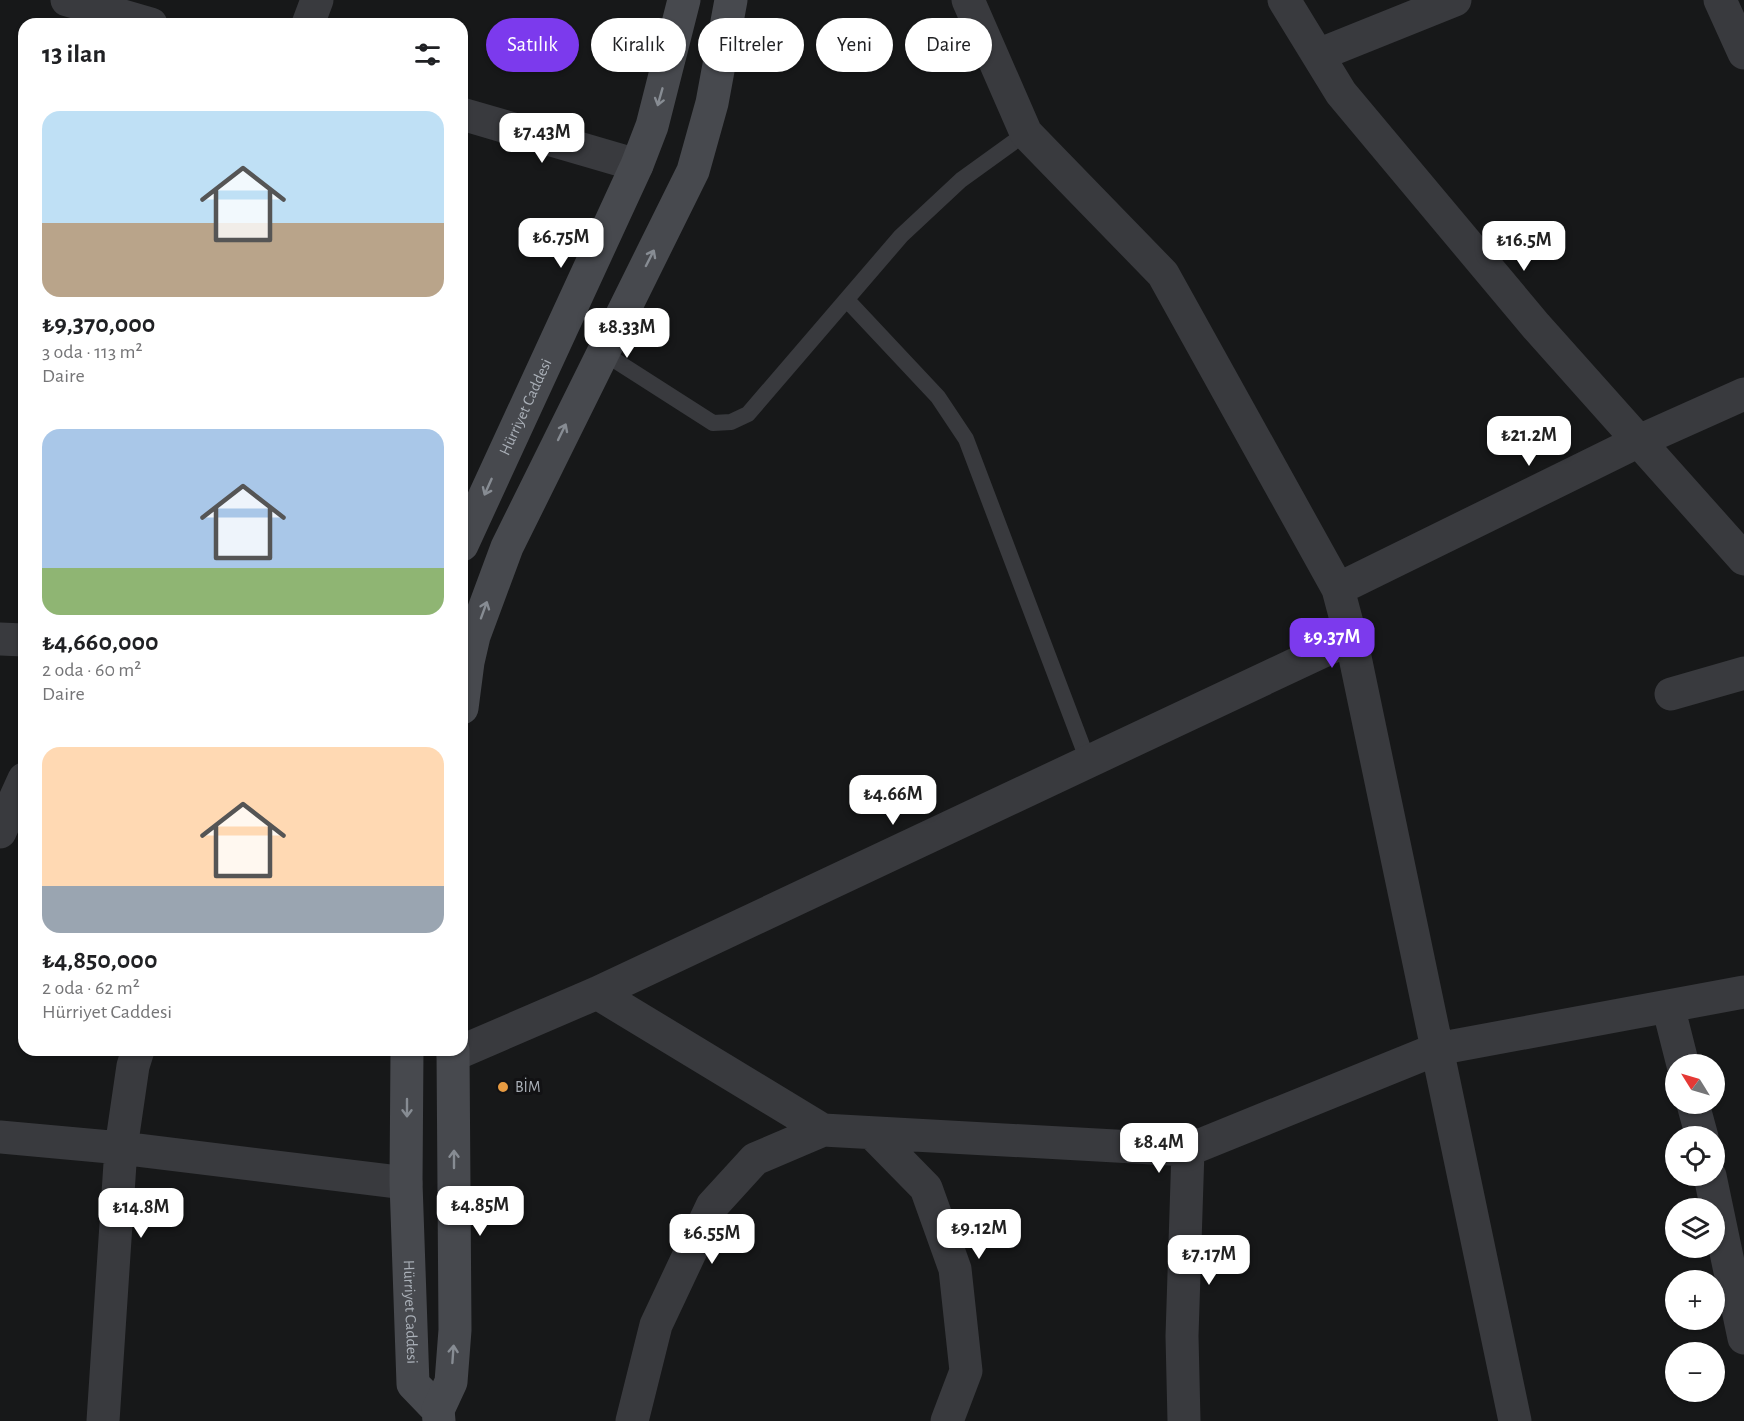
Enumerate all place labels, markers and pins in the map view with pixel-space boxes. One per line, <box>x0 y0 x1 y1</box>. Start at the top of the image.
pin: ₺7.43M <box>493 113 591 164</box>
pin: ₺6.75M <box>512 218 610 269</box>
pin: ₺16.5M <box>1475 221 1573 272</box>
pin: ₺8.33M <box>578 308 676 359</box>
pin: ₺21.2M <box>1480 416 1578 467</box>
pin: ₺9.37M <box>1283 618 1381 669</box>
pin: ₺4.66M <box>844 775 942 826</box>
place label: BİM <box>515 1077 541 1095</box>
marker: BİM <box>496 1080 510 1094</box>
pin: ₺8.4M <box>1117 1123 1201 1174</box>
pin: ₺4.85M <box>431 1186 529 1237</box>
pin: ₺14.8M <box>92 1188 190 1239</box>
pin: ₺9.12M <box>930 1209 1028 1260</box>
pin: ₺6.55M <box>663 1214 761 1265</box>
pin: ₺7.17M <box>1160 1235 1258 1286</box>

